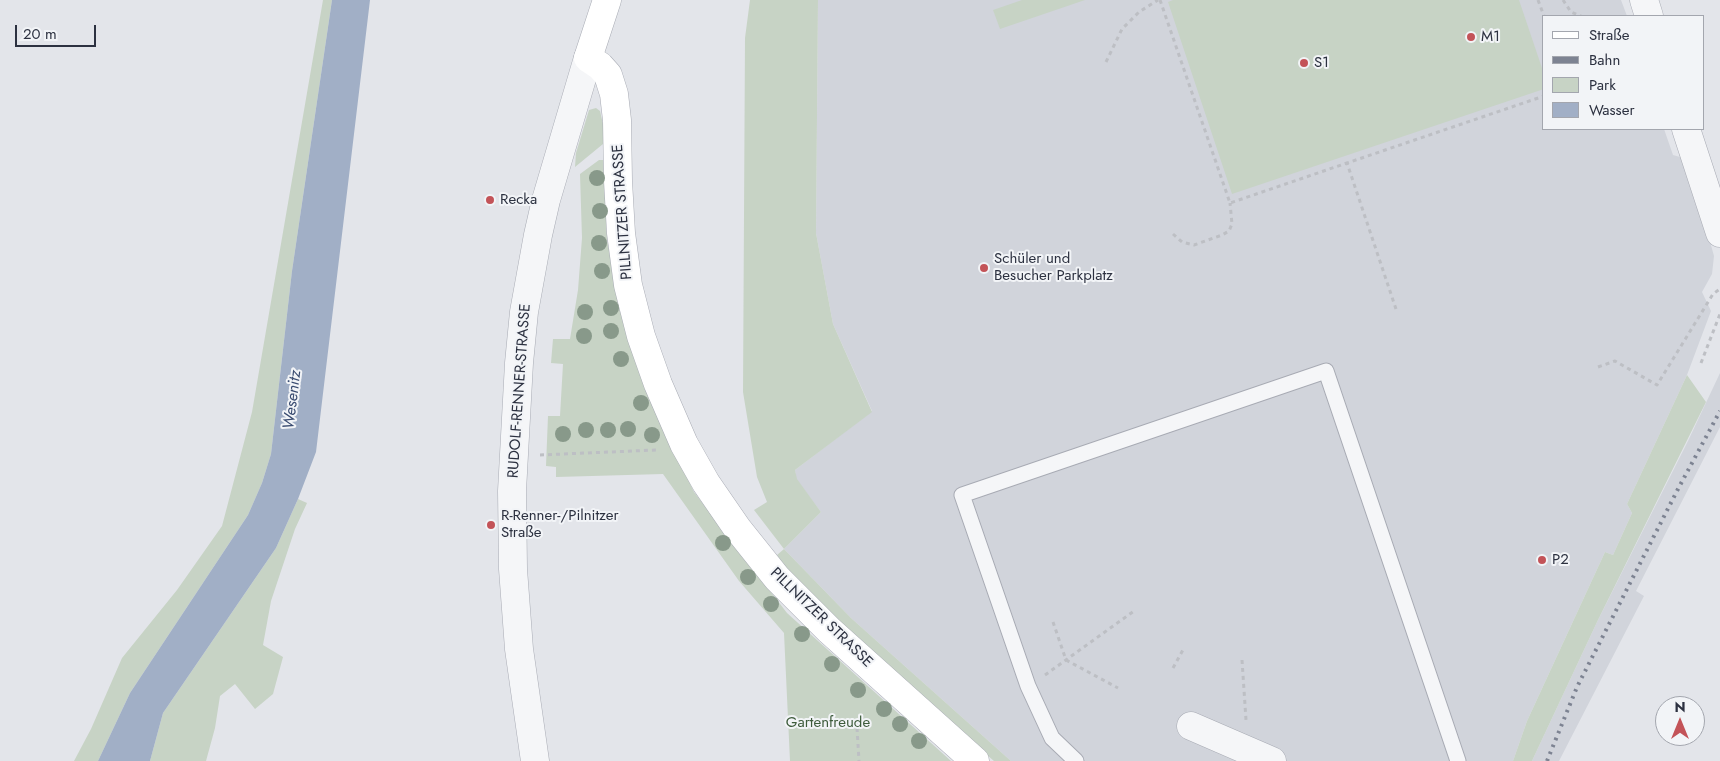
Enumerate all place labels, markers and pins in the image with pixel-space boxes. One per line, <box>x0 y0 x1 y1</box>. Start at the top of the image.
place label: M1 <box>1481 28 1500 46</box>
marker: M1 <box>1465 31 1477 43</box>
place label: S1 <box>1314 54 1329 72</box>
marker: S1 <box>1298 57 1310 69</box>
place label: Recka <box>500 191 537 209</box>
marker: Recka <box>484 194 496 206</box>
place label: Schüler und Besucher Parkplatz <box>994 250 1113 285</box>
marker: Schüler und Besucher Parkplatz <box>978 262 990 274</box>
place label: R-Renner-/Pilnitzer Straße <box>501 507 619 542</box>
marker: R-Renner-/Pilnitzer Straße <box>485 519 497 531</box>
place label: P2 <box>1552 551 1569 569</box>
marker: P2 <box>1536 554 1548 566</box>

